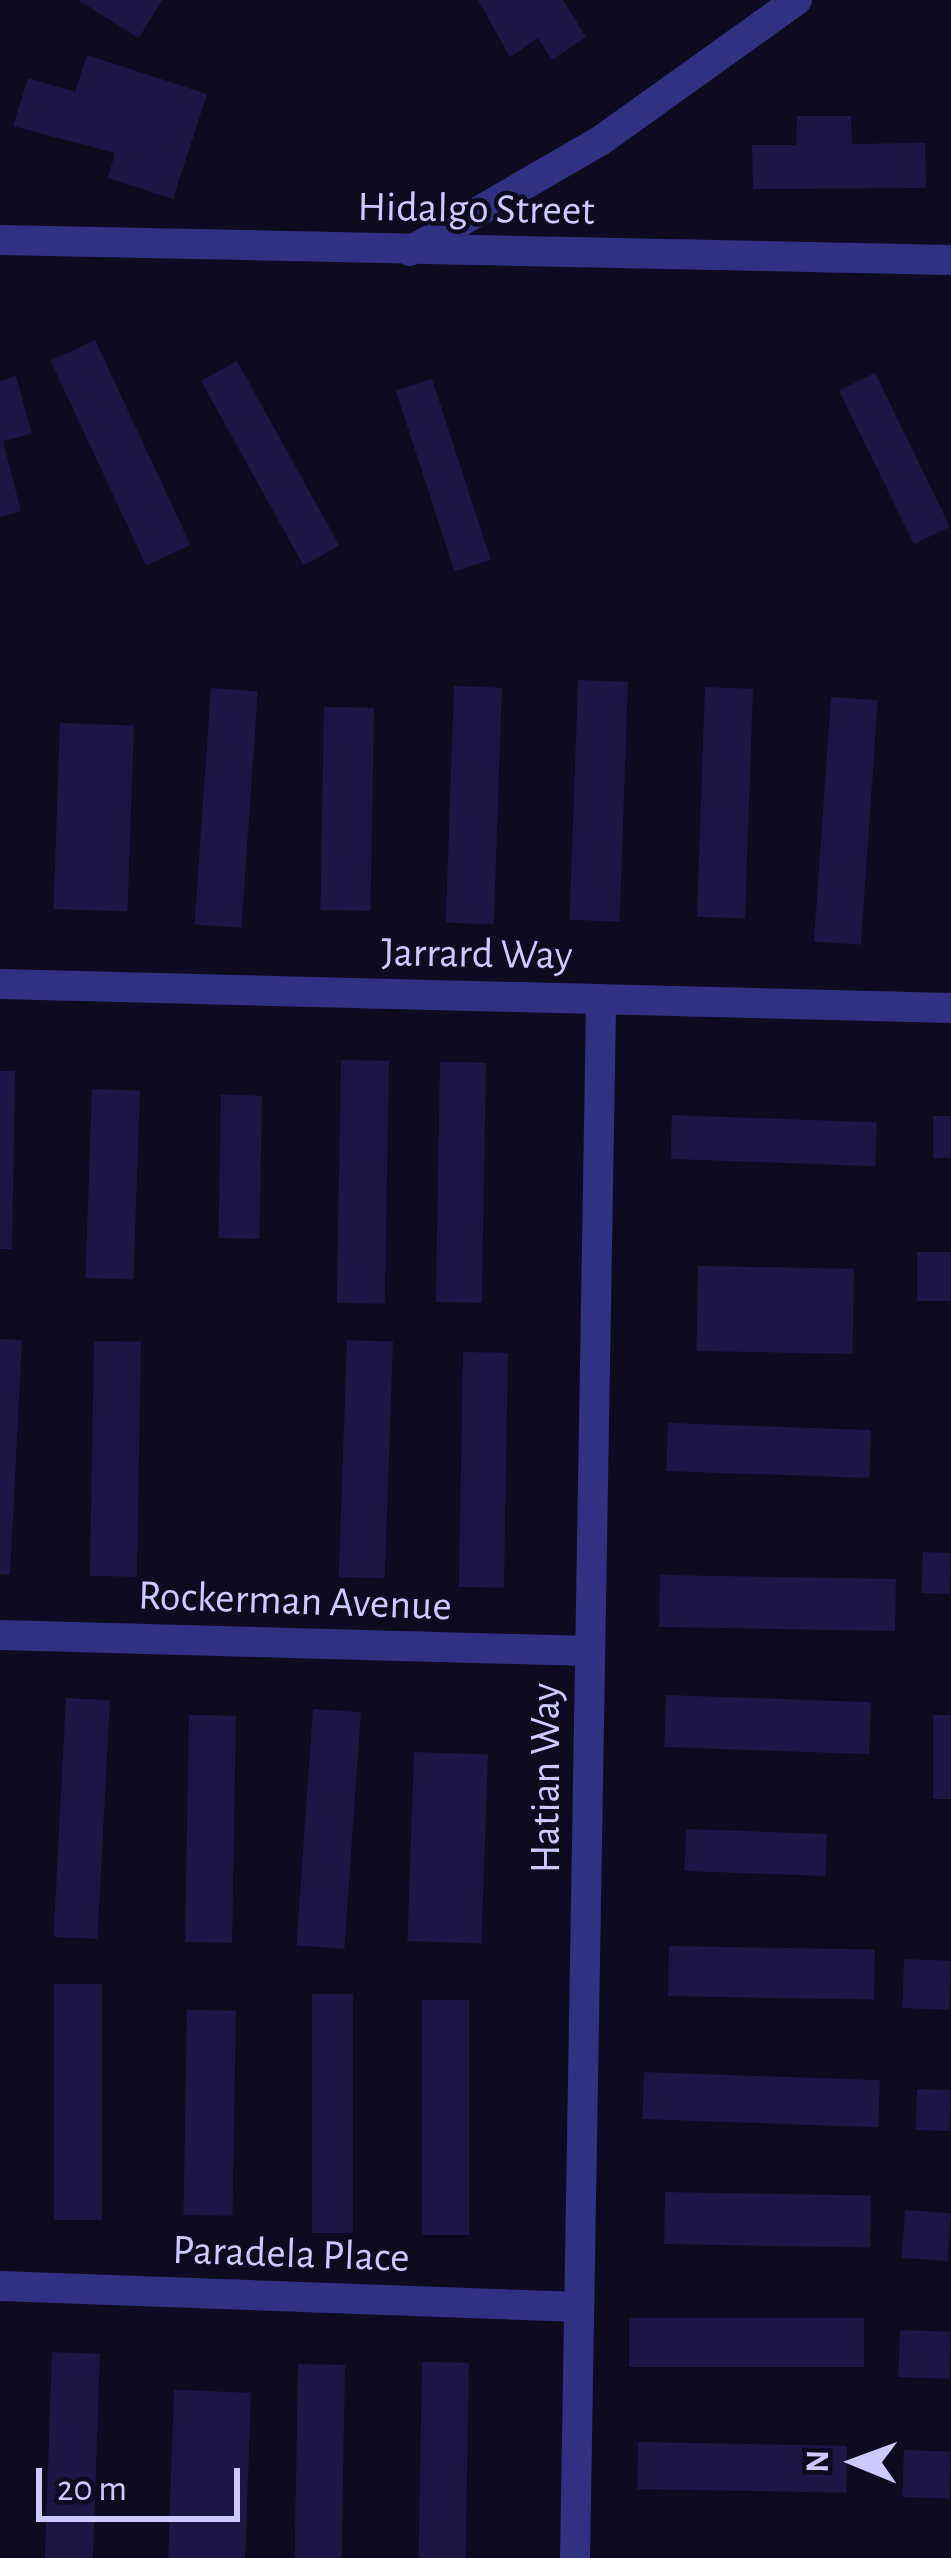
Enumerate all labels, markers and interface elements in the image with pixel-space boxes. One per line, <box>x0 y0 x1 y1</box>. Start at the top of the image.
street label: Hidalgo Street <box>357 182 595 236</box>
street label: Jarrard Way <box>381 927 573 981</box>
street label: Rockerman Avenue <box>137 1570 453 1632</box>
street label: Hatian Way <box>521 1683 571 1873</box>
street label: Paradela Place <box>172 2225 410 2283</box>
north arrow <box>795 2402 915 2522</box>
scale bar <box>42 2444 246 2518</box>
text: N <box>802 2450 835 2473</box>
text: 20 m <box>57 2471 127 2507</box>

